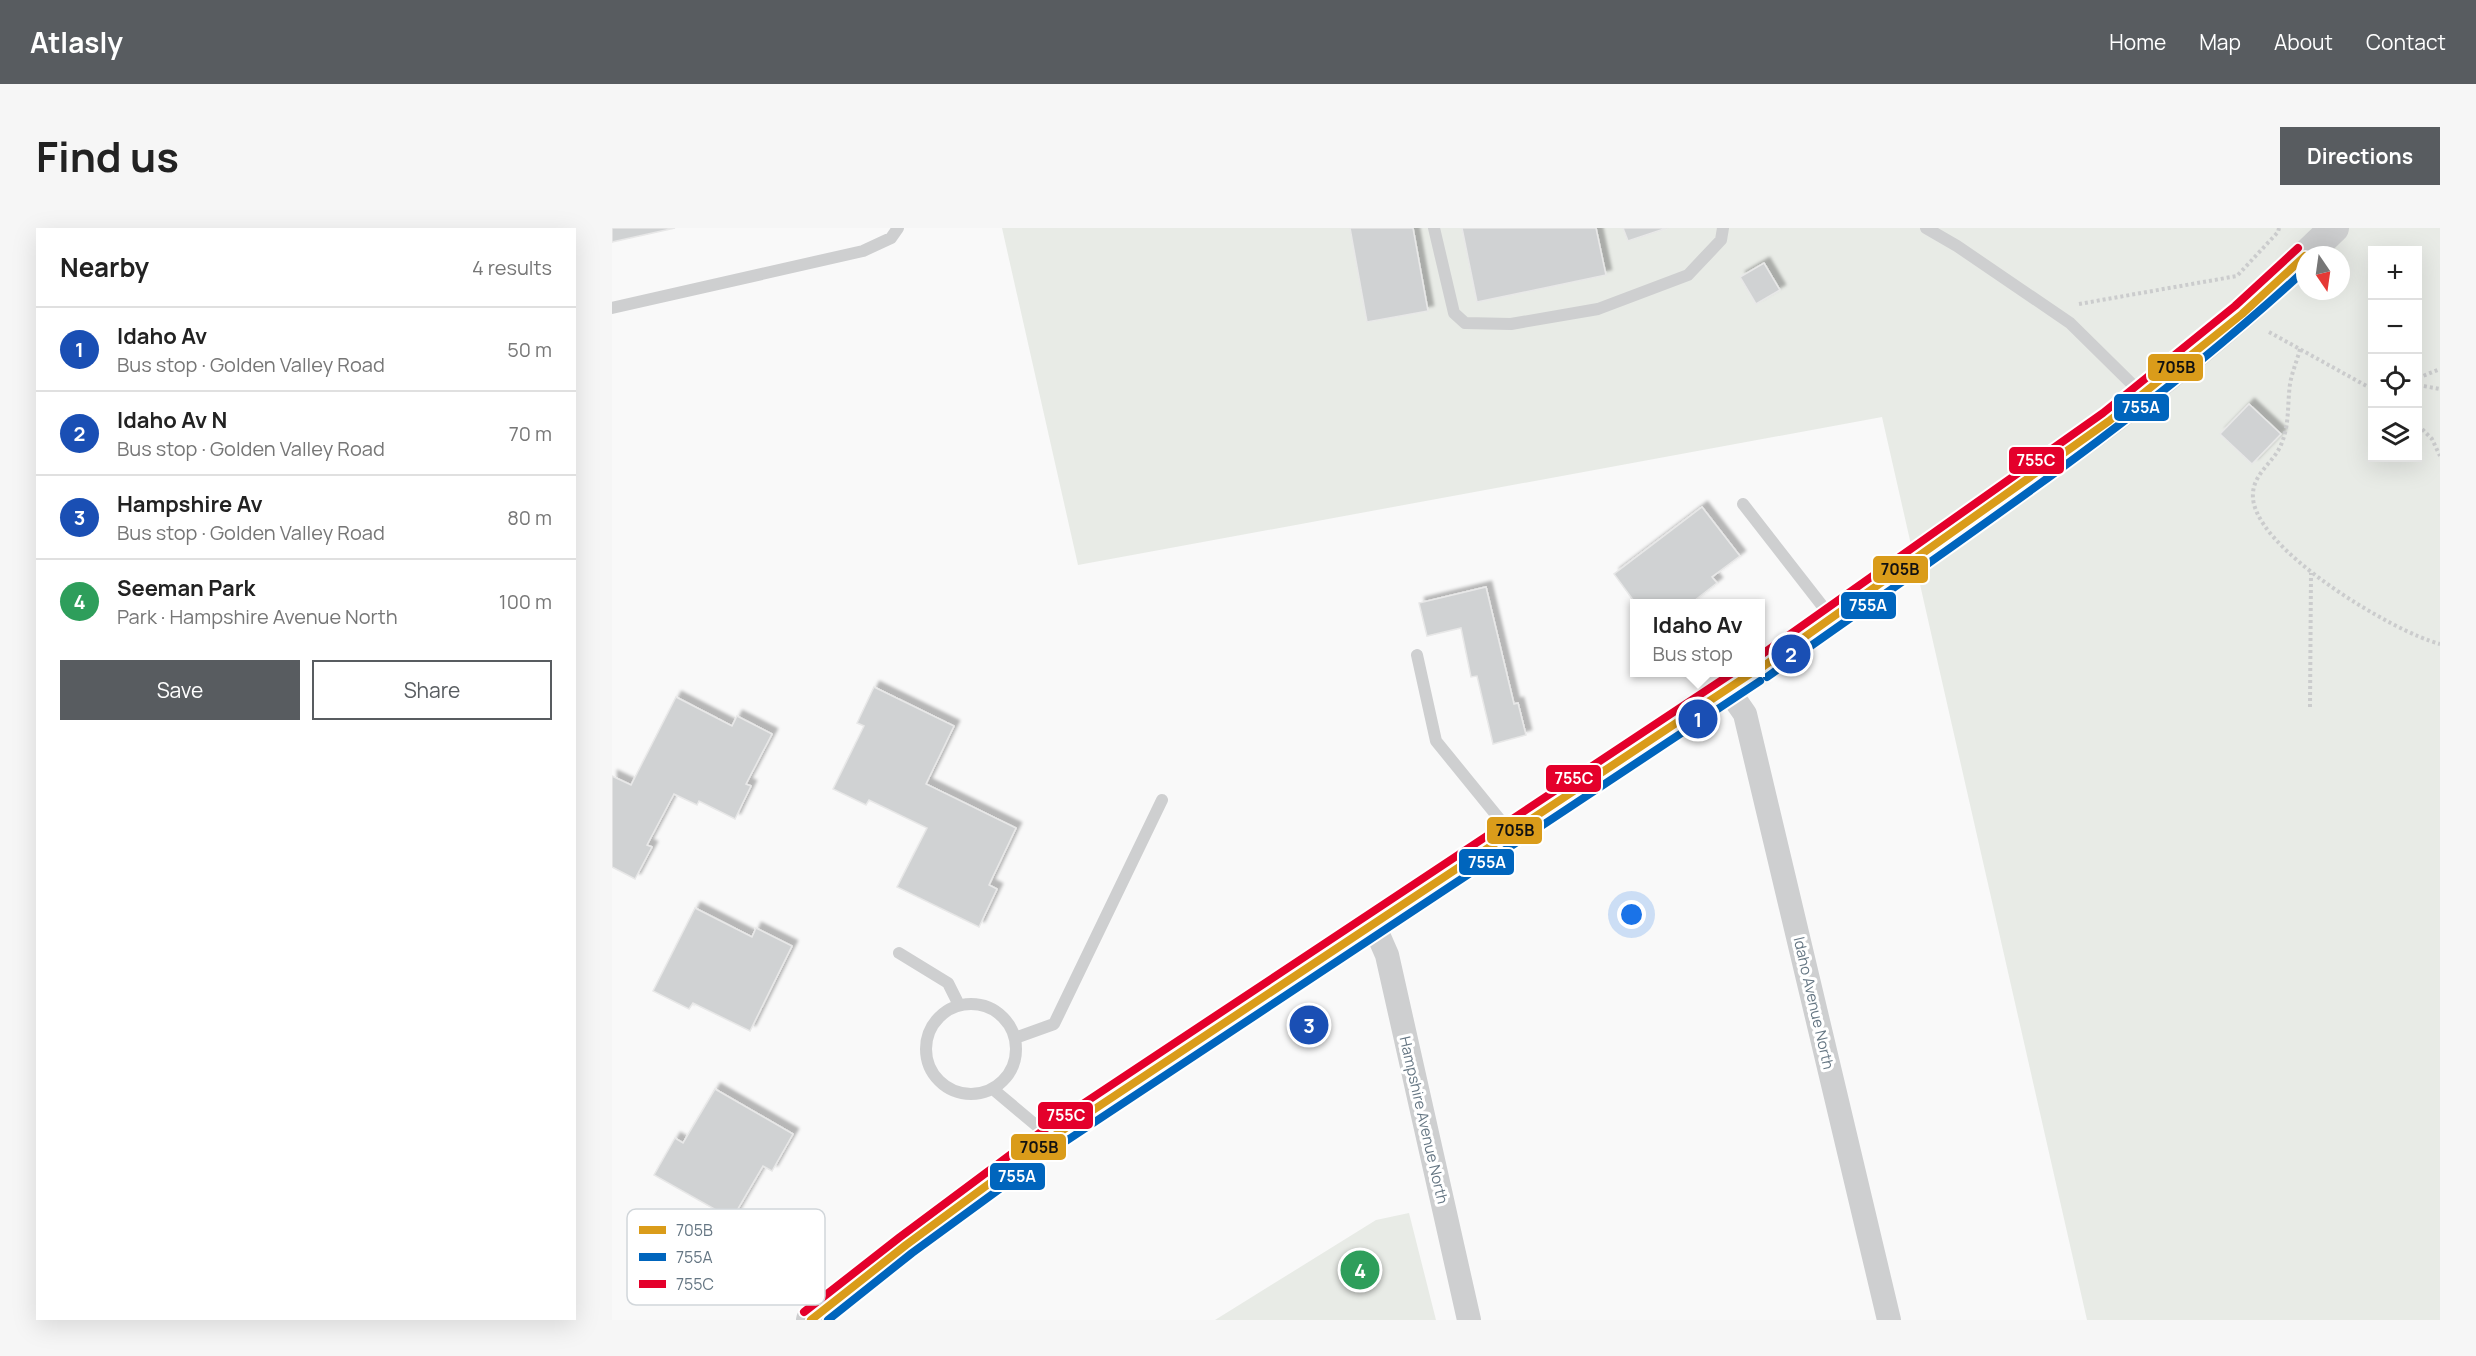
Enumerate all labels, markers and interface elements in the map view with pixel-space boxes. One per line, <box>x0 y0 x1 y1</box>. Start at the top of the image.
text: Atlasly <box>30 23 123 61</box>
text: Home <box>2109 28 2166 56</box>
text: Map <box>2199 28 2241 56</box>
text: About <box>2274 28 2333 56</box>
text: Contact <box>2366 28 2446 56</box>
text: Find us <box>36 127 179 185</box>
button: Directions <box>2280 127 2440 185</box>
north arrow <box>2296 246 2350 300</box>
map controls <box>2368 246 2422 462</box>
button: + <box>2368 246 2422 300</box>
text: Nearby <box>60 249 149 285</box>
text: 4 results <box>472 254 552 281</box>
button: − <box>2368 300 2422 354</box>
text: Idaho Av <box>117 321 207 351</box>
text: 1 <box>75 336 84 363</box>
text: 50 m <box>507 336 552 363</box>
text: Bus stop · Golden Valley Road <box>117 351 385 378</box>
line badge: 705B <box>2147 353 2204 382</box>
button: locate <box>2368 354 2422 408</box>
text: 705B <box>2157 356 2195 378</box>
line badge: 755A <box>2113 393 2170 422</box>
text: 755A <box>2122 396 2160 418</box>
text: Idaho Av N <box>117 405 227 435</box>
button: layers <box>2368 408 2422 462</box>
text: 2 <box>74 420 85 447</box>
text: 70 m <box>509 420 552 447</box>
text: Bus stop · Golden Valley Road <box>117 435 385 462</box>
line badge: 755C <box>2008 446 2065 475</box>
text: 755C <box>2016 449 2056 471</box>
text: Hampshire Av <box>117 489 263 519</box>
text: 3 <box>74 504 85 531</box>
text: 80 m <box>507 504 552 531</box>
text: Bus stop · Golden Valley Road <box>117 519 385 546</box>
line badge: 705B <box>1872 555 1929 584</box>
text: 705B <box>1881 558 1919 580</box>
text: Seeman Park <box>117 573 255 603</box>
text: 4 <box>73 588 86 615</box>
text: 100 m <box>499 588 552 615</box>
line badge: 755A <box>1840 591 1897 620</box>
text: 755A <box>1849 594 1887 616</box>
popup <box>1630 599 1765 677</box>
text: Park · Hampshire Avenue North <box>117 603 398 630</box>
text: Idaho Av <box>1652 610 1743 640</box>
pin: 2 <box>1772 632 1810 676</box>
text: Bus stop <box>1652 640 1733 667</box>
button: Save <box>60 660 300 720</box>
button: Share <box>312 660 552 720</box>
pin: 1 <box>1678 696 1718 742</box>
line badge: 755C <box>1545 764 1602 793</box>
text: 755C <box>1554 767 1594 789</box>
line badge: 705B <box>1486 816 1543 845</box>
text: 705B <box>1496 819 1534 841</box>
line badge: 755A <box>1458 848 1515 876</box>
text: 755A <box>1468 851 1506 873</box>
your location <box>1617 900 1646 929</box>
street label: Idaho Avenue North <box>1789 935 1839 1071</box>
pin: 3 <box>1290 1002 1328 1048</box>
street label: Hampshire Avenue North <box>1395 1034 1454 1206</box>
line badge: 755C <box>1037 1101 1094 1130</box>
text: 755C <box>1046 1104 1086 1126</box>
line badge: 705B <box>1010 1133 1067 1161</box>
text: 705B <box>1020 1136 1058 1158</box>
line badge: 755A <box>989 1162 1046 1191</box>
text: 755A <box>998 1165 1036 1187</box>
legend <box>627 1209 825 1305</box>
text: 705B <box>676 1219 713 1241</box>
text: 755A <box>676 1246 713 1268</box>
pin: 4 <box>1340 1248 1380 1292</box>
text: 755C <box>676 1273 714 1295</box>

